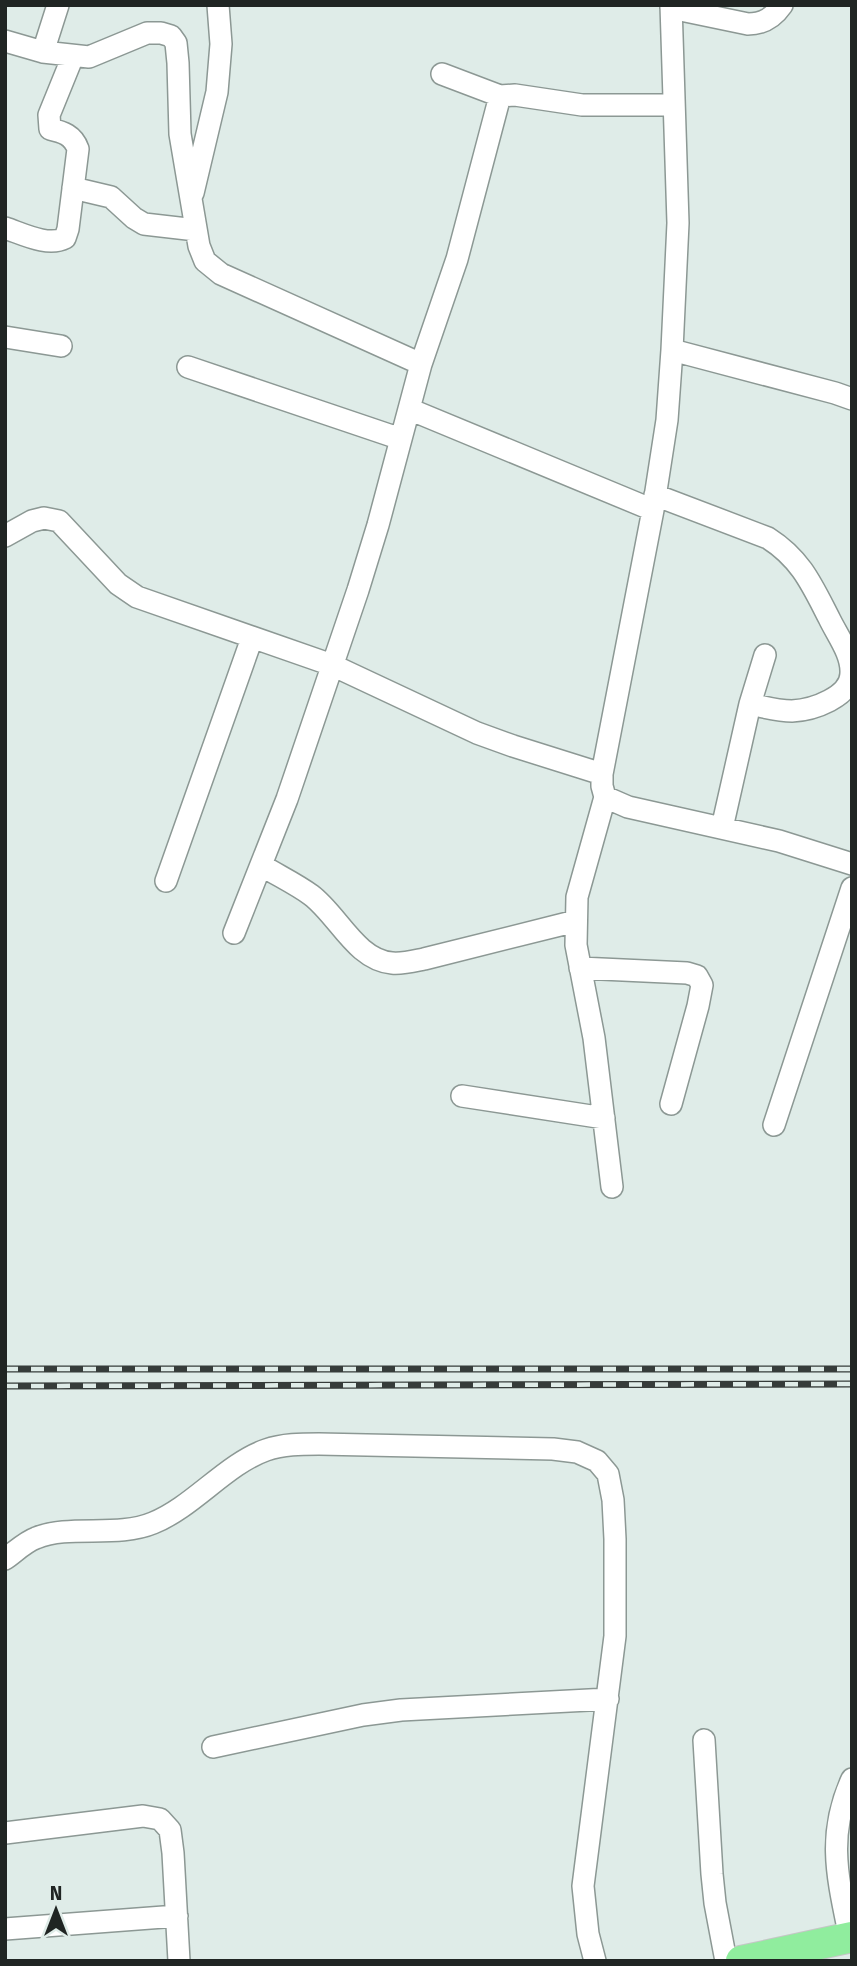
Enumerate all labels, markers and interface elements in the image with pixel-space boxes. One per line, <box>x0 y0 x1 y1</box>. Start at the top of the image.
north arrow <box>21 1875 91 1945</box>
text: N <box>50 1882 62 1905</box>

